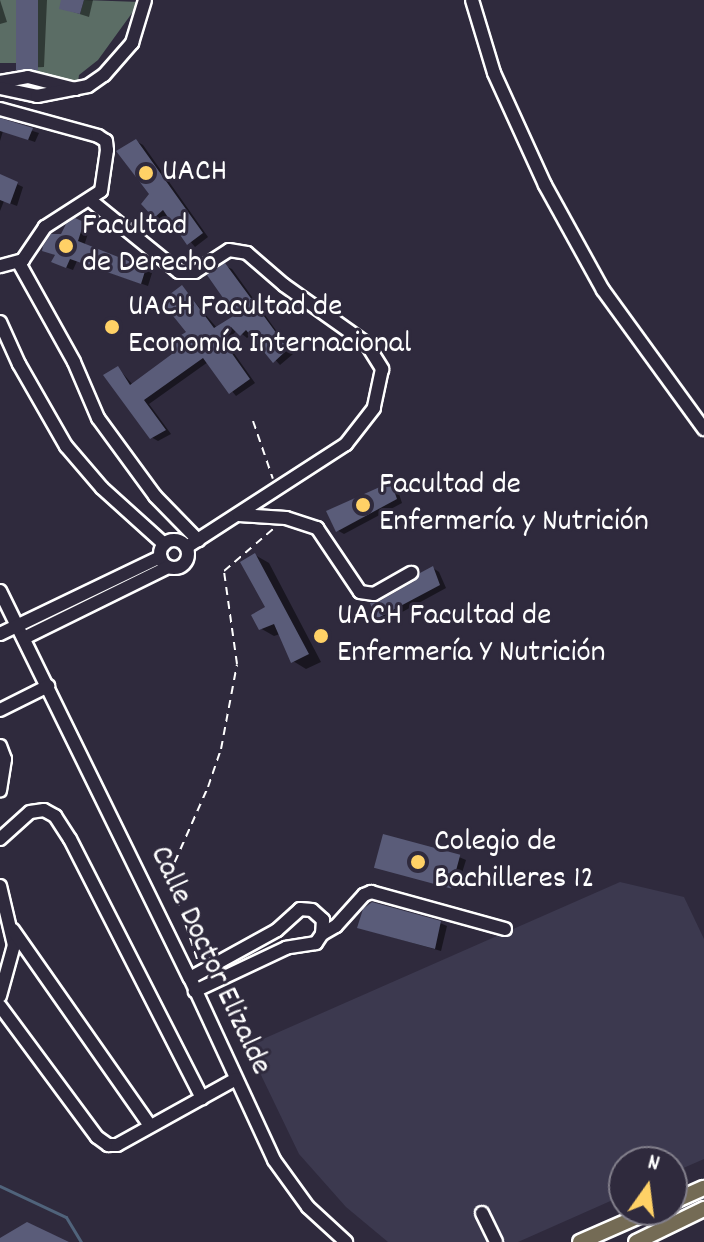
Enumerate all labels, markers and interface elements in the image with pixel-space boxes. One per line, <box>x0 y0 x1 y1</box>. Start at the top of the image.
place label: UACH <box>162 154 227 192</box>
marker: UACH <box>137 164 155 182</box>
place label: Facultad de Derecho <box>82 209 217 284</box>
marker: Facultad de Derecho <box>57 237 75 255</box>
place label: UACH Facultad de Economía Internacional <box>128 290 411 365</box>
marker: UACH Facultad de Economía Internacional <box>103 318 121 336</box>
place label: Facultad de Enfermería y Nutrición <box>379 468 649 543</box>
marker: Facultad de Enfermería y Nutrición <box>354 496 372 514</box>
place label: UACH Facultad de Enfermería Y Nutrición <box>337 599 606 674</box>
marker: UACH Facultad de Enfermería Y Nutrición <box>312 627 330 645</box>
place label: Colegio de Bachilleres 12 <box>434 825 595 900</box>
street label: Calle Doctor Elizalde <box>139 840 279 1082</box>
marker: Colegio de Bachilleres 12 <box>409 853 427 871</box>
north arrow <box>608 1146 688 1226</box>
text: N <box>644 1148 662 1181</box>

